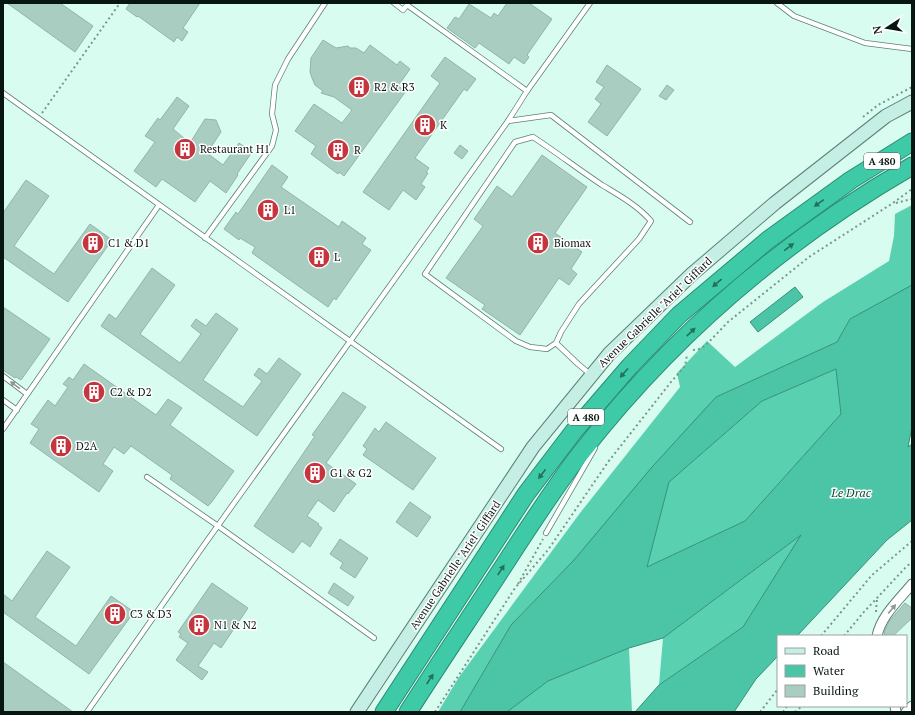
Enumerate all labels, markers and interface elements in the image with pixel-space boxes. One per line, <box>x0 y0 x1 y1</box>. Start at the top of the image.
north arrow <box>867 8 907 48</box>
text: N <box>869 24 885 36</box>
building icon: R2 & R3 <box>346 74 372 100</box>
place label: R2 & R3 <box>374 80 415 94</box>
building icon: K <box>412 112 438 138</box>
place label: K <box>440 118 448 132</box>
building icon: Restaurant H1 <box>172 136 198 162</box>
building icon: R <box>325 137 351 163</box>
place label: Restaurant H1 <box>200 142 270 156</box>
place label: R <box>354 143 361 157</box>
road number: A 480 <box>864 153 900 169</box>
building icon: L1 <box>255 197 281 223</box>
one-way arrow <box>814 199 825 207</box>
place label: L1 <box>284 203 296 217</box>
building icon: C1 & D1 <box>80 230 106 256</box>
building icon: Biomax <box>525 230 551 256</box>
place label: C1 & D1 <box>108 236 150 250</box>
place label: Biomax <box>554 236 591 250</box>
one-way arrow <box>784 243 795 251</box>
building icon: L <box>306 244 332 270</box>
place label: L <box>334 250 340 264</box>
street label: Avenue Gabrielle "Ariel" Giffard <box>595 254 715 370</box>
one-way arrow <box>711 278 722 287</box>
one-way arrow <box>686 327 696 336</box>
one-way arrow <box>620 369 629 378</box>
building icon: C2 & D2 <box>81 379 107 405</box>
one-way arrow <box>10 381 20 389</box>
place label: C2 & D2 <box>110 385 152 399</box>
road number: A 480 <box>568 409 604 425</box>
building icon: D2A <box>48 433 74 459</box>
place label: D2A <box>76 439 98 453</box>
building icon: G1 & G2 <box>302 460 328 486</box>
place label: G1 & G2 <box>330 466 372 480</box>
one-way arrow <box>537 468 546 479</box>
water label: Le Drac <box>830 485 872 500</box>
street label: Avenue Gabrielle "Ariel" Giffard <box>407 498 503 632</box>
one-way arrow <box>497 565 504 576</box>
building icon: C3 & D3 <box>102 601 128 627</box>
one-way arrow <box>887 603 896 614</box>
place label: C3 & D3 <box>130 607 172 621</box>
building icon: N1 & N2 <box>186 612 212 638</box>
place label: N1 & N2 <box>214 618 257 632</box>
legend <box>777 635 907 707</box>
text: Road <box>813 643 840 658</box>
text: Water <box>813 663 845 678</box>
one-way arrow <box>426 673 433 685</box>
text: Building <box>813 683 859 698</box>

